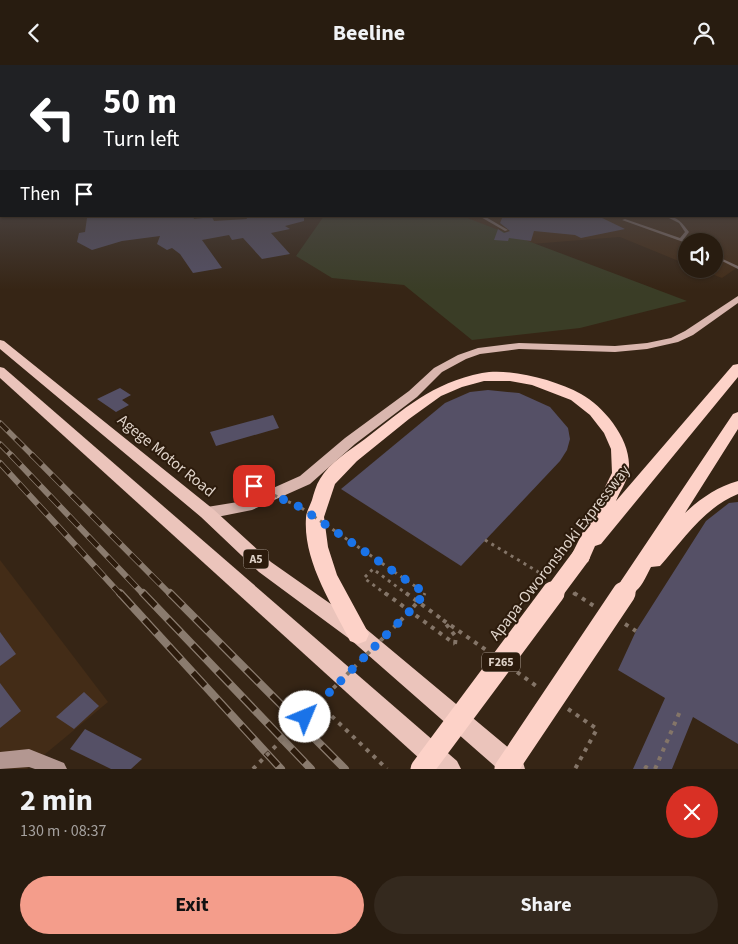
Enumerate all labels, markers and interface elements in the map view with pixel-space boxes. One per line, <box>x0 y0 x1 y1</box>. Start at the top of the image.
text: Beeline <box>333 17 405 49</box>
icon: back <box>20 19 48 47</box>
icon: person <box>690 19 718 47</box>
text: 50 m <box>103 77 177 127</box>
icon: left <box>20 85 85 150</box>
text: Turn left <box>103 123 179 155</box>
icon: arrive <box>70 180 98 208</box>
text: Then <box>20 181 60 208</box>
map controls <box>678 233 723 278</box>
button: sound <box>678 233 723 278</box>
street label: Agege Motor Road <box>113 409 220 502</box>
street label: Apapa-Oworonshoki Expressway <box>484 460 636 645</box>
pin <box>233 465 275 507</box>
icon: arrive <box>240 472 268 500</box>
road number: A5 <box>244 549 268 569</box>
road number: F265 <box>482 653 520 671</box>
position arrow <box>278 690 330 742</box>
text: 2 min <box>20 779 93 822</box>
button: close <box>666 786 718 838</box>
text: 130 m · 08:37 <box>20 820 107 842</box>
button: Exit <box>20 876 364 934</box>
button: Share <box>374 876 718 934</box>

